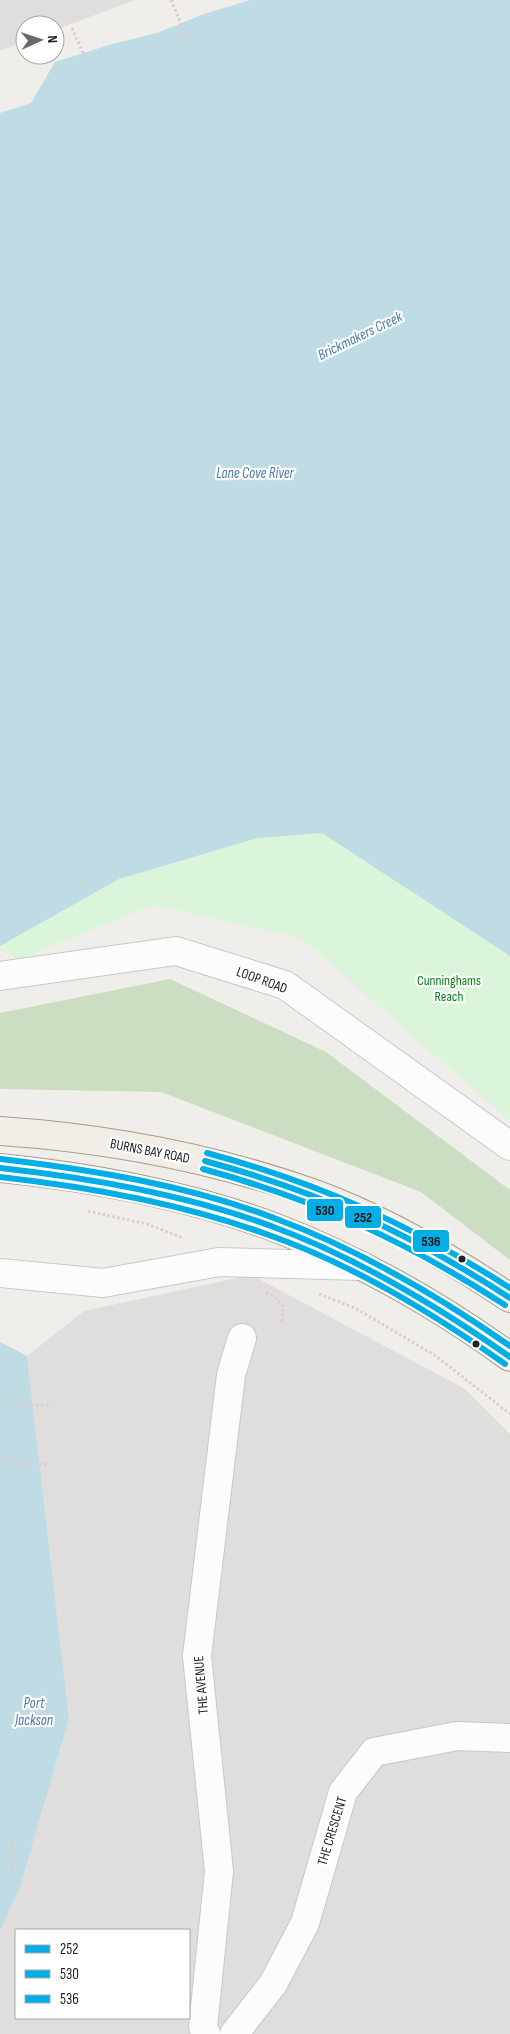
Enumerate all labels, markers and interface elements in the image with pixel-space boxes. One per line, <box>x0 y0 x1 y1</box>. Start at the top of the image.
north arrow <box>15 15 65 65</box>
text: N <box>44 35 61 44</box>
water label: Brickmakers Creek <box>315 307 406 365</box>
water label: Lane Cove River <box>216 464 295 483</box>
street label: LOOP ROAD <box>234 963 290 997</box>
park label: Cunninghams Reach <box>417 972 481 1005</box>
street label: BURNS BAY ROAD <box>109 1135 191 1167</box>
line badge: 530 <box>306 1198 344 1222</box>
text: 530 <box>315 1202 335 1219</box>
line badge: 252 <box>344 1205 382 1229</box>
text: 252 <box>354 1209 372 1226</box>
line badge: 536 <box>412 1229 450 1253</box>
text: 536 <box>421 1233 441 1250</box>
unlabelled marker <box>457 1254 467 1264</box>
unlabelled marker <box>471 1339 481 1349</box>
street label: THE AVENUE <box>190 1655 212 1715</box>
water label: Port Jackson <box>14 1694 53 1730</box>
street label: THE CRESCENT <box>313 1794 351 1868</box>
legend <box>15 1929 190 2019</box>
text: 252 <box>60 1940 78 1959</box>
text: 530 <box>60 1965 79 1984</box>
text: 536 <box>60 1990 79 2009</box>

